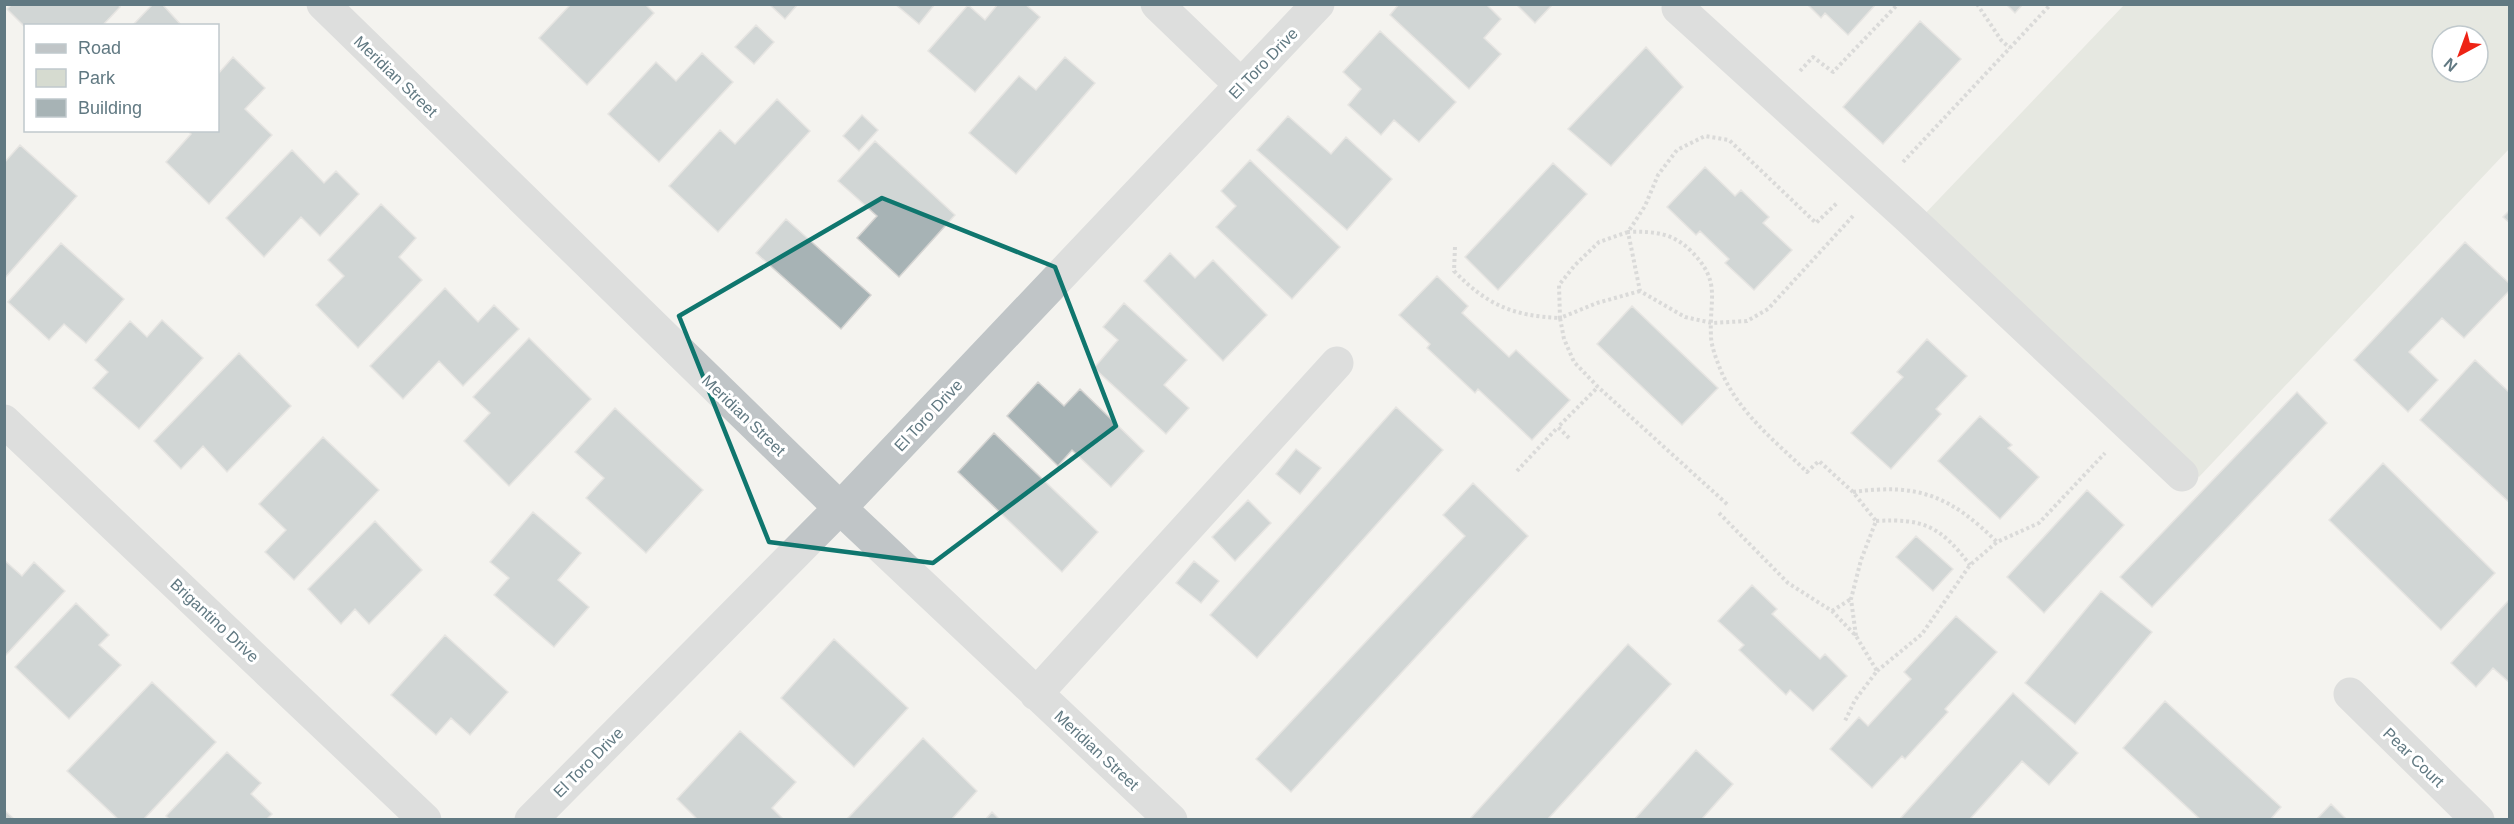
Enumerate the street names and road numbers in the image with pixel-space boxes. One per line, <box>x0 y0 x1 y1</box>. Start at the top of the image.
street label: El Toro Drive <box>1226 25 1301 102</box>
street label: Meridian Street <box>351 33 441 121</box>
street label: Meridian Street <box>699 372 789 460</box>
street label: El Toro Drive <box>891 376 966 455</box>
street label: Brigantino Drive <box>167 575 262 665</box>
street label: Meridian Street <box>1051 707 1143 794</box>
street label: El Toro Drive <box>550 724 627 801</box>
street label: Pear Court <box>2380 724 2448 791</box>

